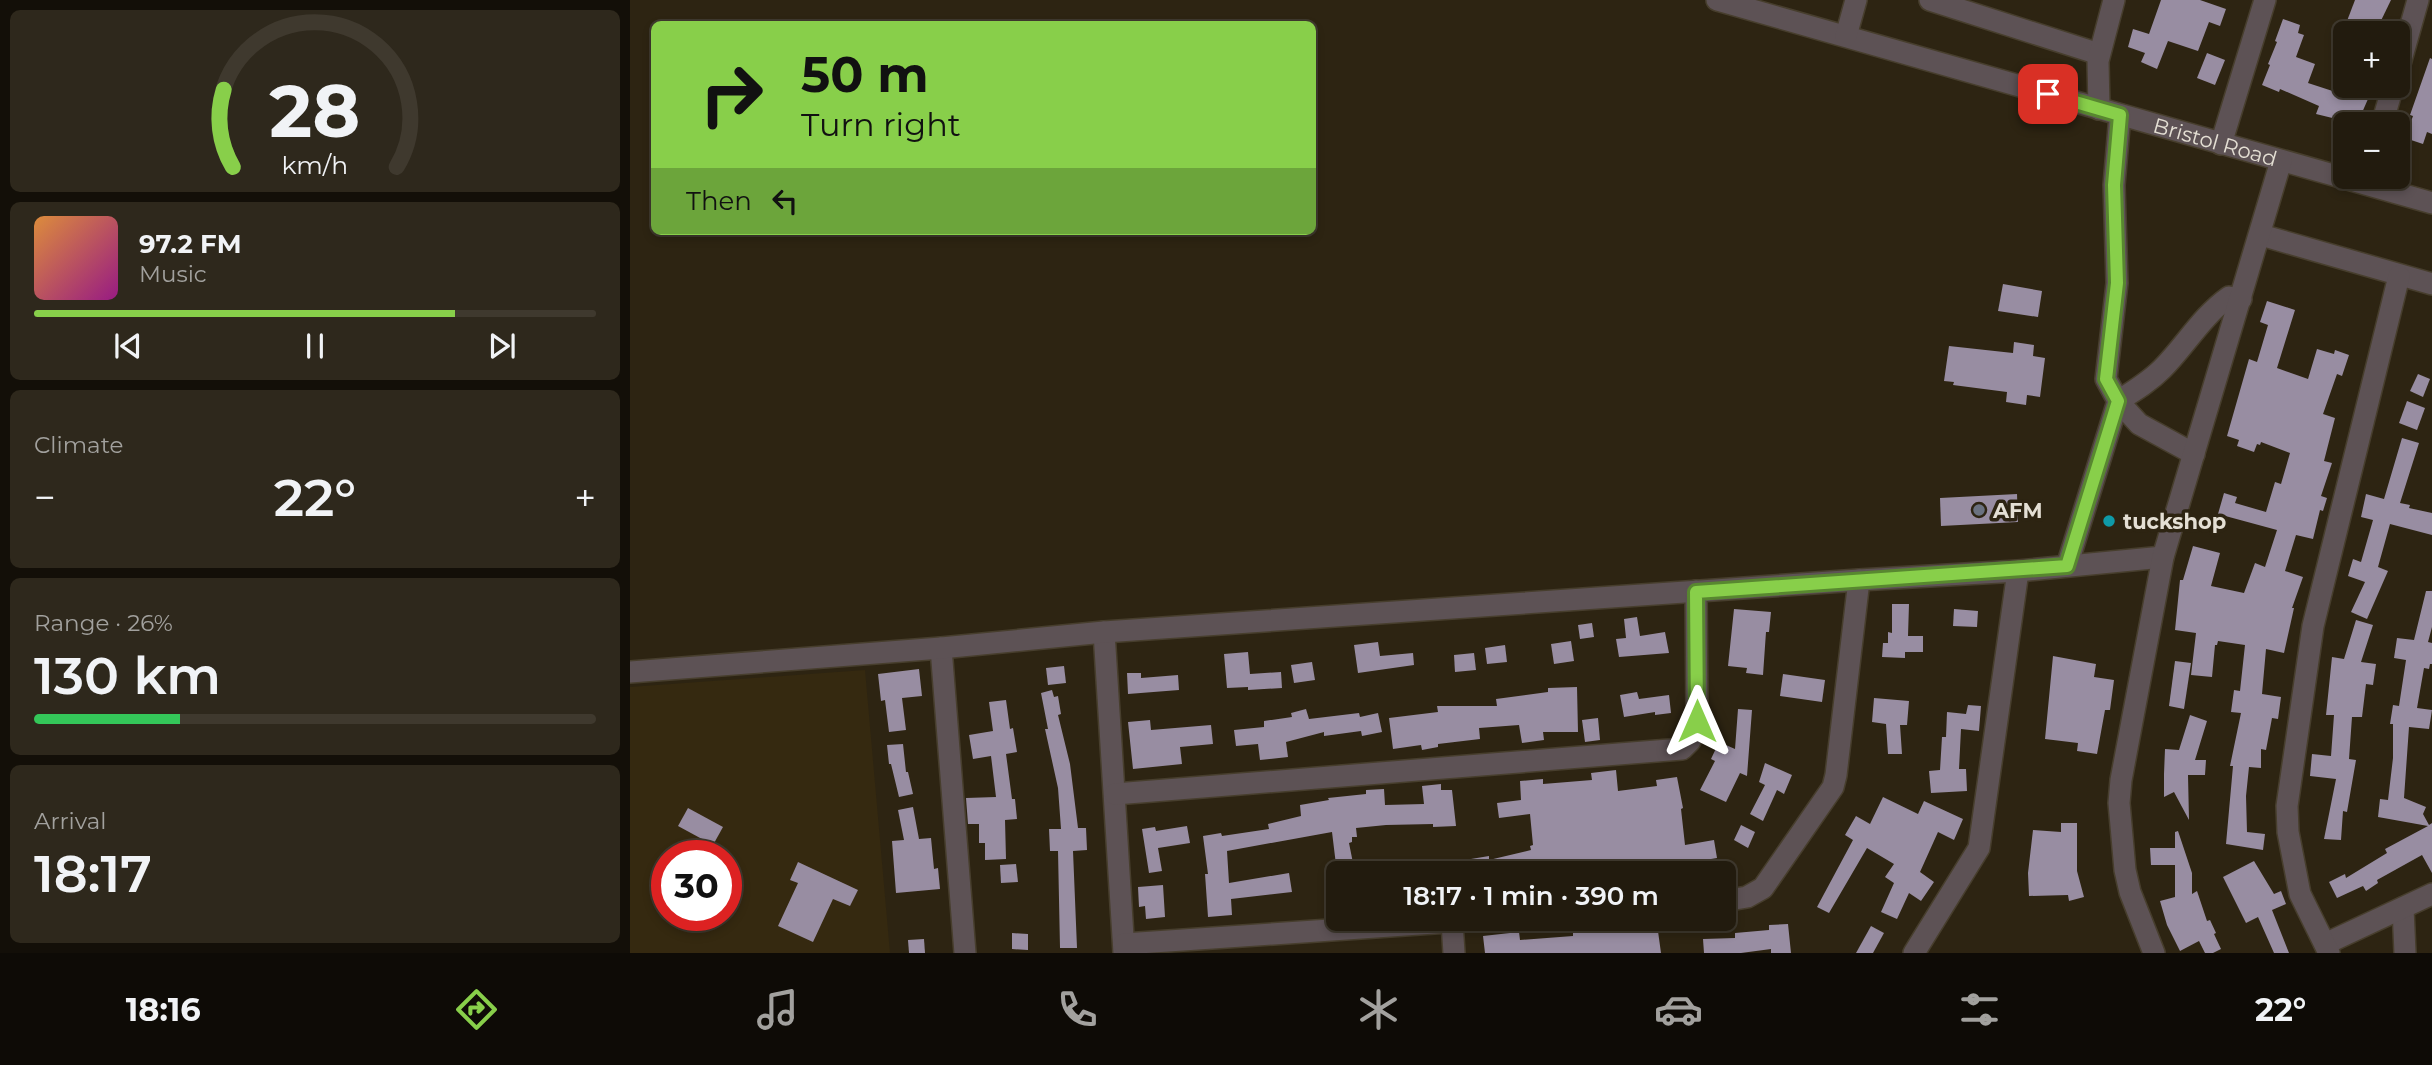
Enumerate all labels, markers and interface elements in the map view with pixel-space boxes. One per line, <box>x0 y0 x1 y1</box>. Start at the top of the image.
map controls <box>2333 21 2410 189</box>
button: + <box>2333 21 2410 98</box>
text: 50 m <box>801 45 929 104</box>
icon: right <box>686 49 777 140</box>
pin <box>2018 64 2078 124</box>
text: 28 <box>270 67 361 155</box>
icon: arrive <box>2029 75 2067 113</box>
text: Turn right <box>801 105 961 144</box>
street label: Bristol Road <box>2151 112 2280 171</box>
button: − <box>2333 112 2410 189</box>
text: km/h <box>282 150 348 180</box>
icon: left <box>766 182 804 220</box>
text: Then <box>686 185 752 217</box>
text: 97.2 FM <box>139 228 242 260</box>
text: Music <box>139 260 207 288</box>
icon: previous <box>109 327 147 365</box>
icon: pause <box>296 327 334 365</box>
icon: next <box>483 327 521 365</box>
text: Climate <box>34 431 123 459</box>
text: 22° <box>274 466 356 529</box>
text: − <box>34 474 56 521</box>
text: + <box>574 474 596 521</box>
place label: AFM <box>1992 498 2043 523</box>
marker: AFM <box>1971 502 1987 518</box>
place label: tuckshop <box>2123 509 2226 534</box>
marker: tuckshop <box>2101 513 2117 529</box>
text: Range · 26% <box>34 609 173 637</box>
text: 130 km <box>34 644 221 707</box>
position arrow <box>1660 684 1734 758</box>
text: Arrival <box>34 807 107 835</box>
speed limit sign: 30 <box>651 840 742 931</box>
text: 18:17 <box>34 842 152 905</box>
text: 18:17 · 1 min · 390 m <box>1403 880 1659 912</box>
icon: directions <box>452 985 501 1034</box>
icon: music <box>753 985 802 1034</box>
icon: phone <box>1053 985 1102 1034</box>
icon: climate <box>1354 985 1403 1034</box>
icon: car <box>1654 985 1703 1034</box>
icon: filters <box>1955 985 2004 1034</box>
text: 18:16 <box>126 990 201 1029</box>
text: 22° <box>2255 990 2306 1029</box>

